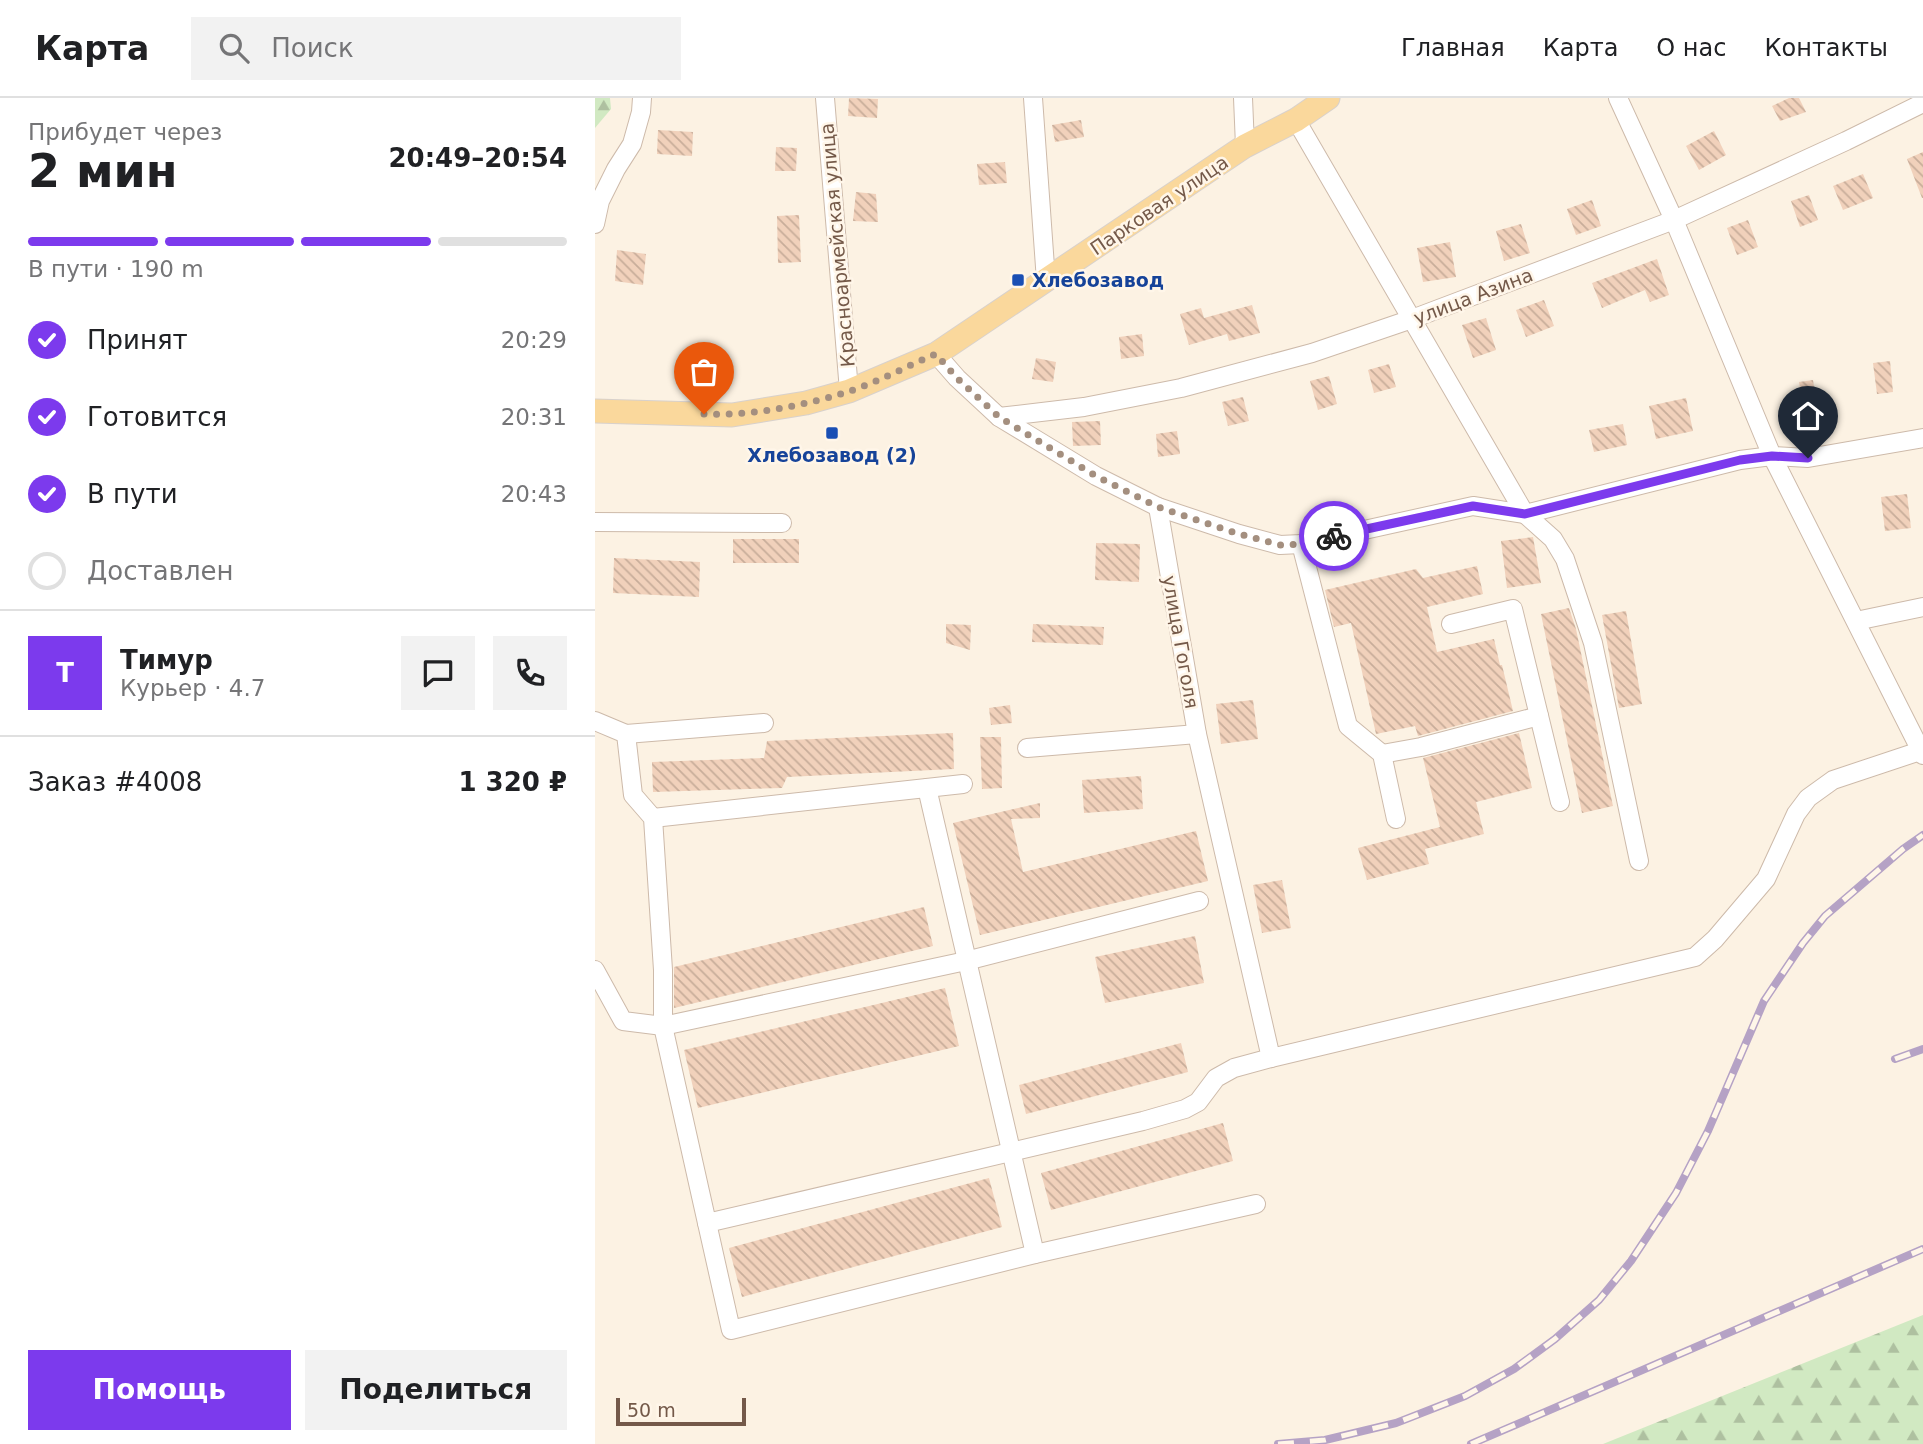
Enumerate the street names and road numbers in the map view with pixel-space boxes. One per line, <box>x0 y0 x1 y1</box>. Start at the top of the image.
street label: Красноармейская улица <box>815 122 859 368</box>
street label: Парковая улица <box>1086 151 1232 259</box>
street label: улица Азина <box>1410 263 1536 329</box>
street label: улица Гоголя <box>1158 574 1204 710</box>

